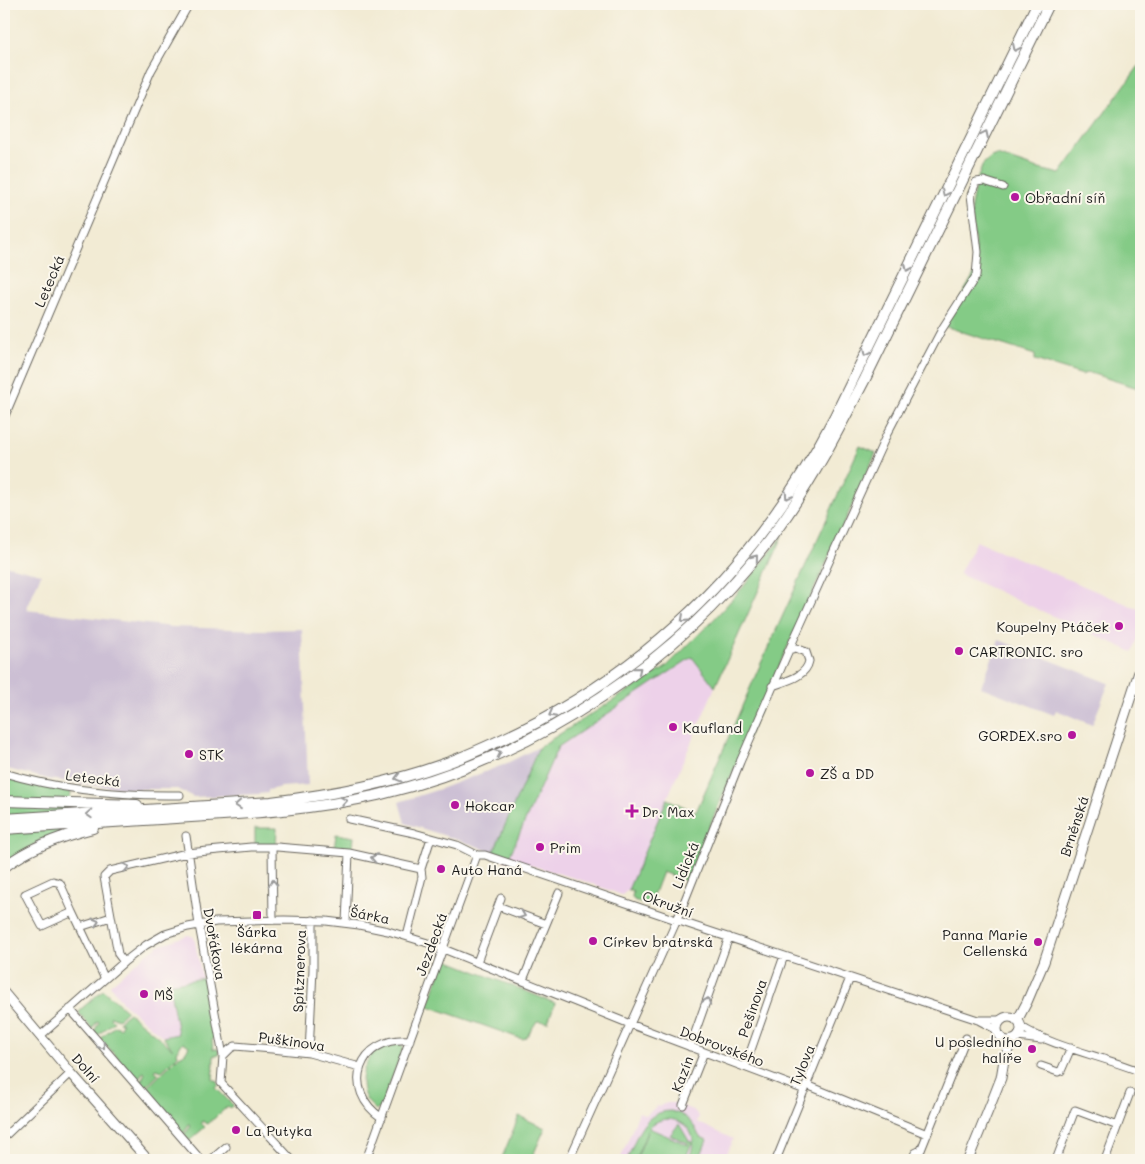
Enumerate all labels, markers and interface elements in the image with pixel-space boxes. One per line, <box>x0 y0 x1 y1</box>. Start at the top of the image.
one-way arrow <box>1012 42 1022 51</box>
one-way arrow <box>979 130 989 139</box>
one-way arrow <box>941 188 951 197</box>
place label: Obřadní síň <box>1025 188 1105 207</box>
marker: Obřadní síň <box>1009 191 1021 203</box>
street label: Letecká <box>29 252 69 310</box>
one-way arrow <box>904 263 914 272</box>
one-way arrow <box>862 348 872 357</box>
one-way arrow <box>785 490 794 499</box>
one-way arrow <box>749 555 757 564</box>
one-way arrow <box>680 613 689 622</box>
place label: Koupelny Ptáček <box>996 617 1109 636</box>
marker: Koupelny Ptáček <box>1113 620 1125 632</box>
place label: CARTRONIC. sro <box>969 642 1083 661</box>
marker: CARTRONIC. sro <box>953 645 965 657</box>
one-way arrow <box>632 668 641 676</box>
one-way arrow <box>548 708 557 718</box>
place label: Kaufland <box>683 718 742 737</box>
marker: Kaufland <box>667 721 679 733</box>
place label: GORDEX.sro <box>978 726 1062 745</box>
marker: GORDEX.sro <box>1066 729 1078 741</box>
place label: STK <box>199 745 224 764</box>
marker: STK <box>183 748 195 760</box>
one-way arrow <box>493 748 502 759</box>
place label: ZŠ a DD <box>820 764 874 783</box>
street label: Letecká <box>64 765 122 791</box>
marker: ZŠ a DD <box>804 767 816 779</box>
one-way arrow <box>394 773 402 783</box>
street label: Brněnská <box>1055 793 1093 859</box>
place label: Hokcar <box>465 796 515 815</box>
one-way arrow <box>339 797 348 807</box>
one-way arrow <box>234 799 242 810</box>
marker: Hokcar <box>449 799 461 811</box>
place label: Dr. Max <box>642 802 694 821</box>
marker: Dr. Max <box>626 805 638 817</box>
one-way arrow <box>85 808 93 819</box>
place label: Prim <box>550 838 581 857</box>
street label: Lidická <box>667 839 703 891</box>
marker: Prim <box>534 841 546 853</box>
one-way arrow <box>369 853 378 864</box>
place label: Auto Haná <box>451 860 522 879</box>
one-way arrow <box>122 862 131 873</box>
marker: Auto Haná <box>435 863 447 875</box>
one-way arrow <box>267 879 278 887</box>
street label: Okružní <box>640 886 696 922</box>
street label: Šárka <box>349 902 391 928</box>
street label: Dvořákova <box>199 906 231 982</box>
marker: Šárka lékárna <box>251 909 263 921</box>
one-way arrow <box>517 909 526 919</box>
street label: Jezdecká <box>411 910 451 978</box>
one-way arrow <box>91 917 99 927</box>
place label: Šárka lékárna <box>231 922 283 957</box>
place label: Panna Marie Cellenská <box>942 925 1028 960</box>
street label: Spitznerova <box>288 929 310 1013</box>
place label: Církev bratrská <box>603 932 713 951</box>
marker: Církev bratrská <box>587 935 599 947</box>
marker: Panna Marie Cellenská <box>1032 936 1044 948</box>
street label: Pešinova <box>733 976 771 1040</box>
place label: MŠ <box>154 985 173 1004</box>
marker: MŠ <box>138 988 150 1000</box>
one-way arrow <box>701 997 711 1006</box>
street label: Dobrovského <box>677 1021 767 1071</box>
street label: Puškinova <box>258 1027 326 1055</box>
place label: U posledního halíře <box>935 1032 1022 1067</box>
one-way arrow <box>96 1040 105 1049</box>
street label: Tylova <box>785 1041 819 1089</box>
marker: U posledního halíře <box>1026 1043 1038 1055</box>
street label: Dolní <box>68 1049 104 1087</box>
street label: Kazín <box>666 1053 698 1095</box>
place label: La Putyka <box>246 1121 312 1140</box>
marker: La Putyka <box>230 1124 242 1136</box>

